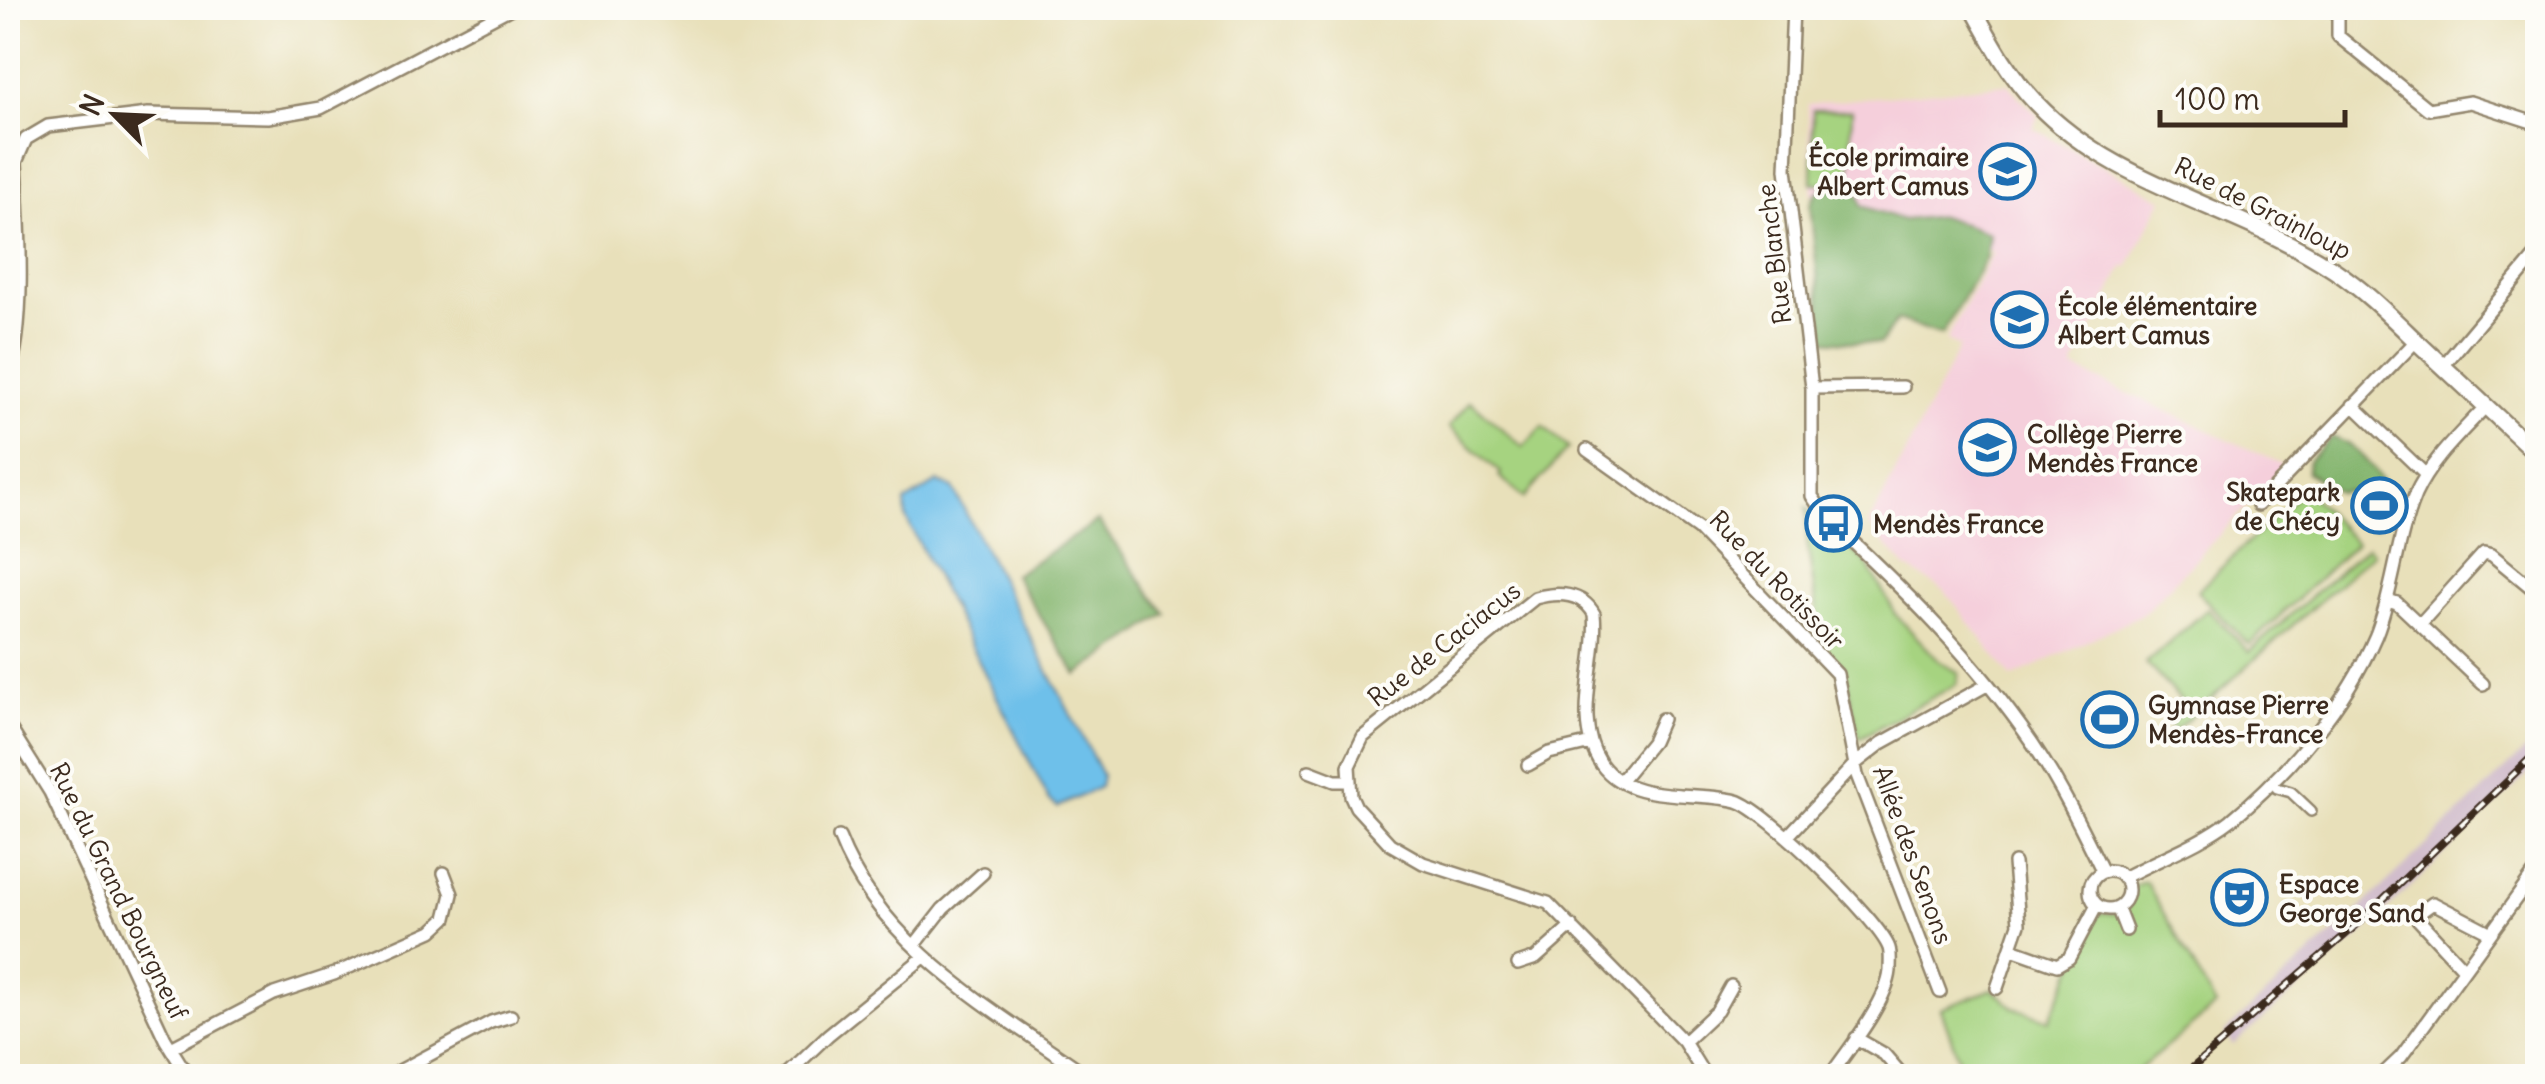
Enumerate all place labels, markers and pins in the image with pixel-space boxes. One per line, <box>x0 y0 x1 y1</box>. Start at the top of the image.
place label: École primaire Albert Camus <box>1808 141 1969 202</box>
school or university icon: École primaire Albert Camus <box>1978 141 2038 201</box>
school or university icon: École élémentaire Albert Camus <box>1989 290 2049 350</box>
place label: École élémentaire Albert Camus <box>2058 290 2257 351</box>
school or university icon: Collège Pierre Mendès France <box>1958 418 2018 478</box>
place label: Collège Pierre Mendès France <box>2027 418 2198 479</box>
place label: Skatepark de Chécy <box>2226 476 2340 537</box>
sports icon: Skatepark de Chécy <box>2349 476 2409 536</box>
bus stop icon: Mendès France <box>1804 494 1864 554</box>
place label: Mendès France <box>1873 508 2044 540</box>
sports icon: Gymnase Pierre Mendès-France <box>2079 689 2139 749</box>
place label: Gymnase Pierre Mendès-France <box>2148 689 2329 750</box>
theatre icon: Espace George Sand <box>2210 868 2270 928</box>
place label: Espace George Sand <box>2279 868 2426 929</box>

